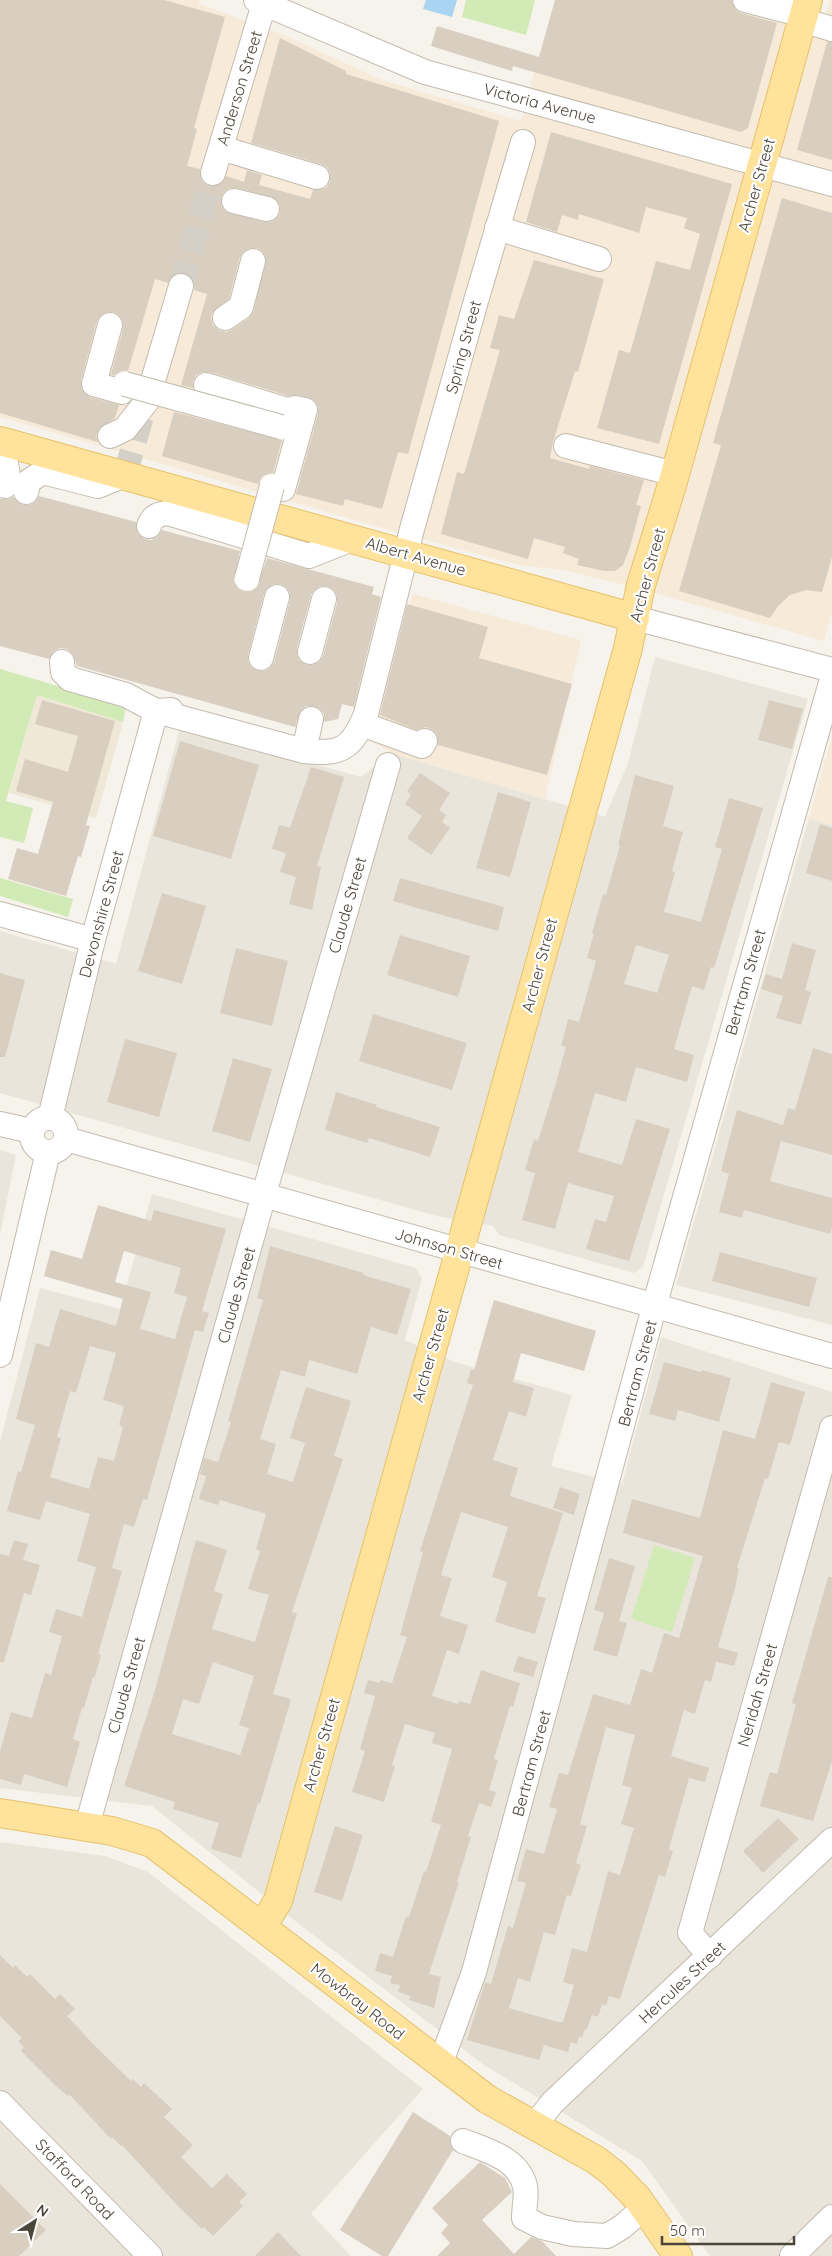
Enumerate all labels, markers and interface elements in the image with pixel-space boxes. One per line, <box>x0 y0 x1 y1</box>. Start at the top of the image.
street label: Anderson Street <box>212 28 266 148</box>
street label: Victoria Avenue <box>482 78 598 128</box>
street label: Archer Street <box>733 136 779 234</box>
street label: Spring Street <box>441 298 485 396</box>
street label: Archer Street <box>625 526 669 624</box>
street label: Albert Avenue <box>364 532 468 580</box>
street label: Devonshire Street <box>74 848 128 980</box>
street label: Claude Street <box>324 854 370 956</box>
street label: Archer Street <box>517 916 561 1014</box>
street label: Bertram Street <box>720 927 770 1037</box>
street label: Johnson Street <box>393 1223 505 1273</box>
street label: Claude Street <box>213 1244 259 1346</box>
street label: Archer Street <box>407 1306 453 1404</box>
street label: Bertram Street <box>613 1318 661 1428</box>
street label: Claude Street <box>103 1634 149 1736</box>
street label: Neridah Street <box>733 1641 781 1749</box>
street label: Archer Street <box>298 1696 344 1794</box>
street label: Bertram Street <box>507 1708 555 1818</box>
street label: Hercules Street <box>634 1937 730 2027</box>
street label: Mowbray Road <box>307 1958 409 2044</box>
street label: Stafford Road <box>31 2134 119 2224</box>
north arrow <box>10 2196 60 2246</box>
text: N <box>33 2200 52 2221</box>
scale bar <box>662 2214 794 2246</box>
text: 50 m <box>670 2221 705 2240</box>

